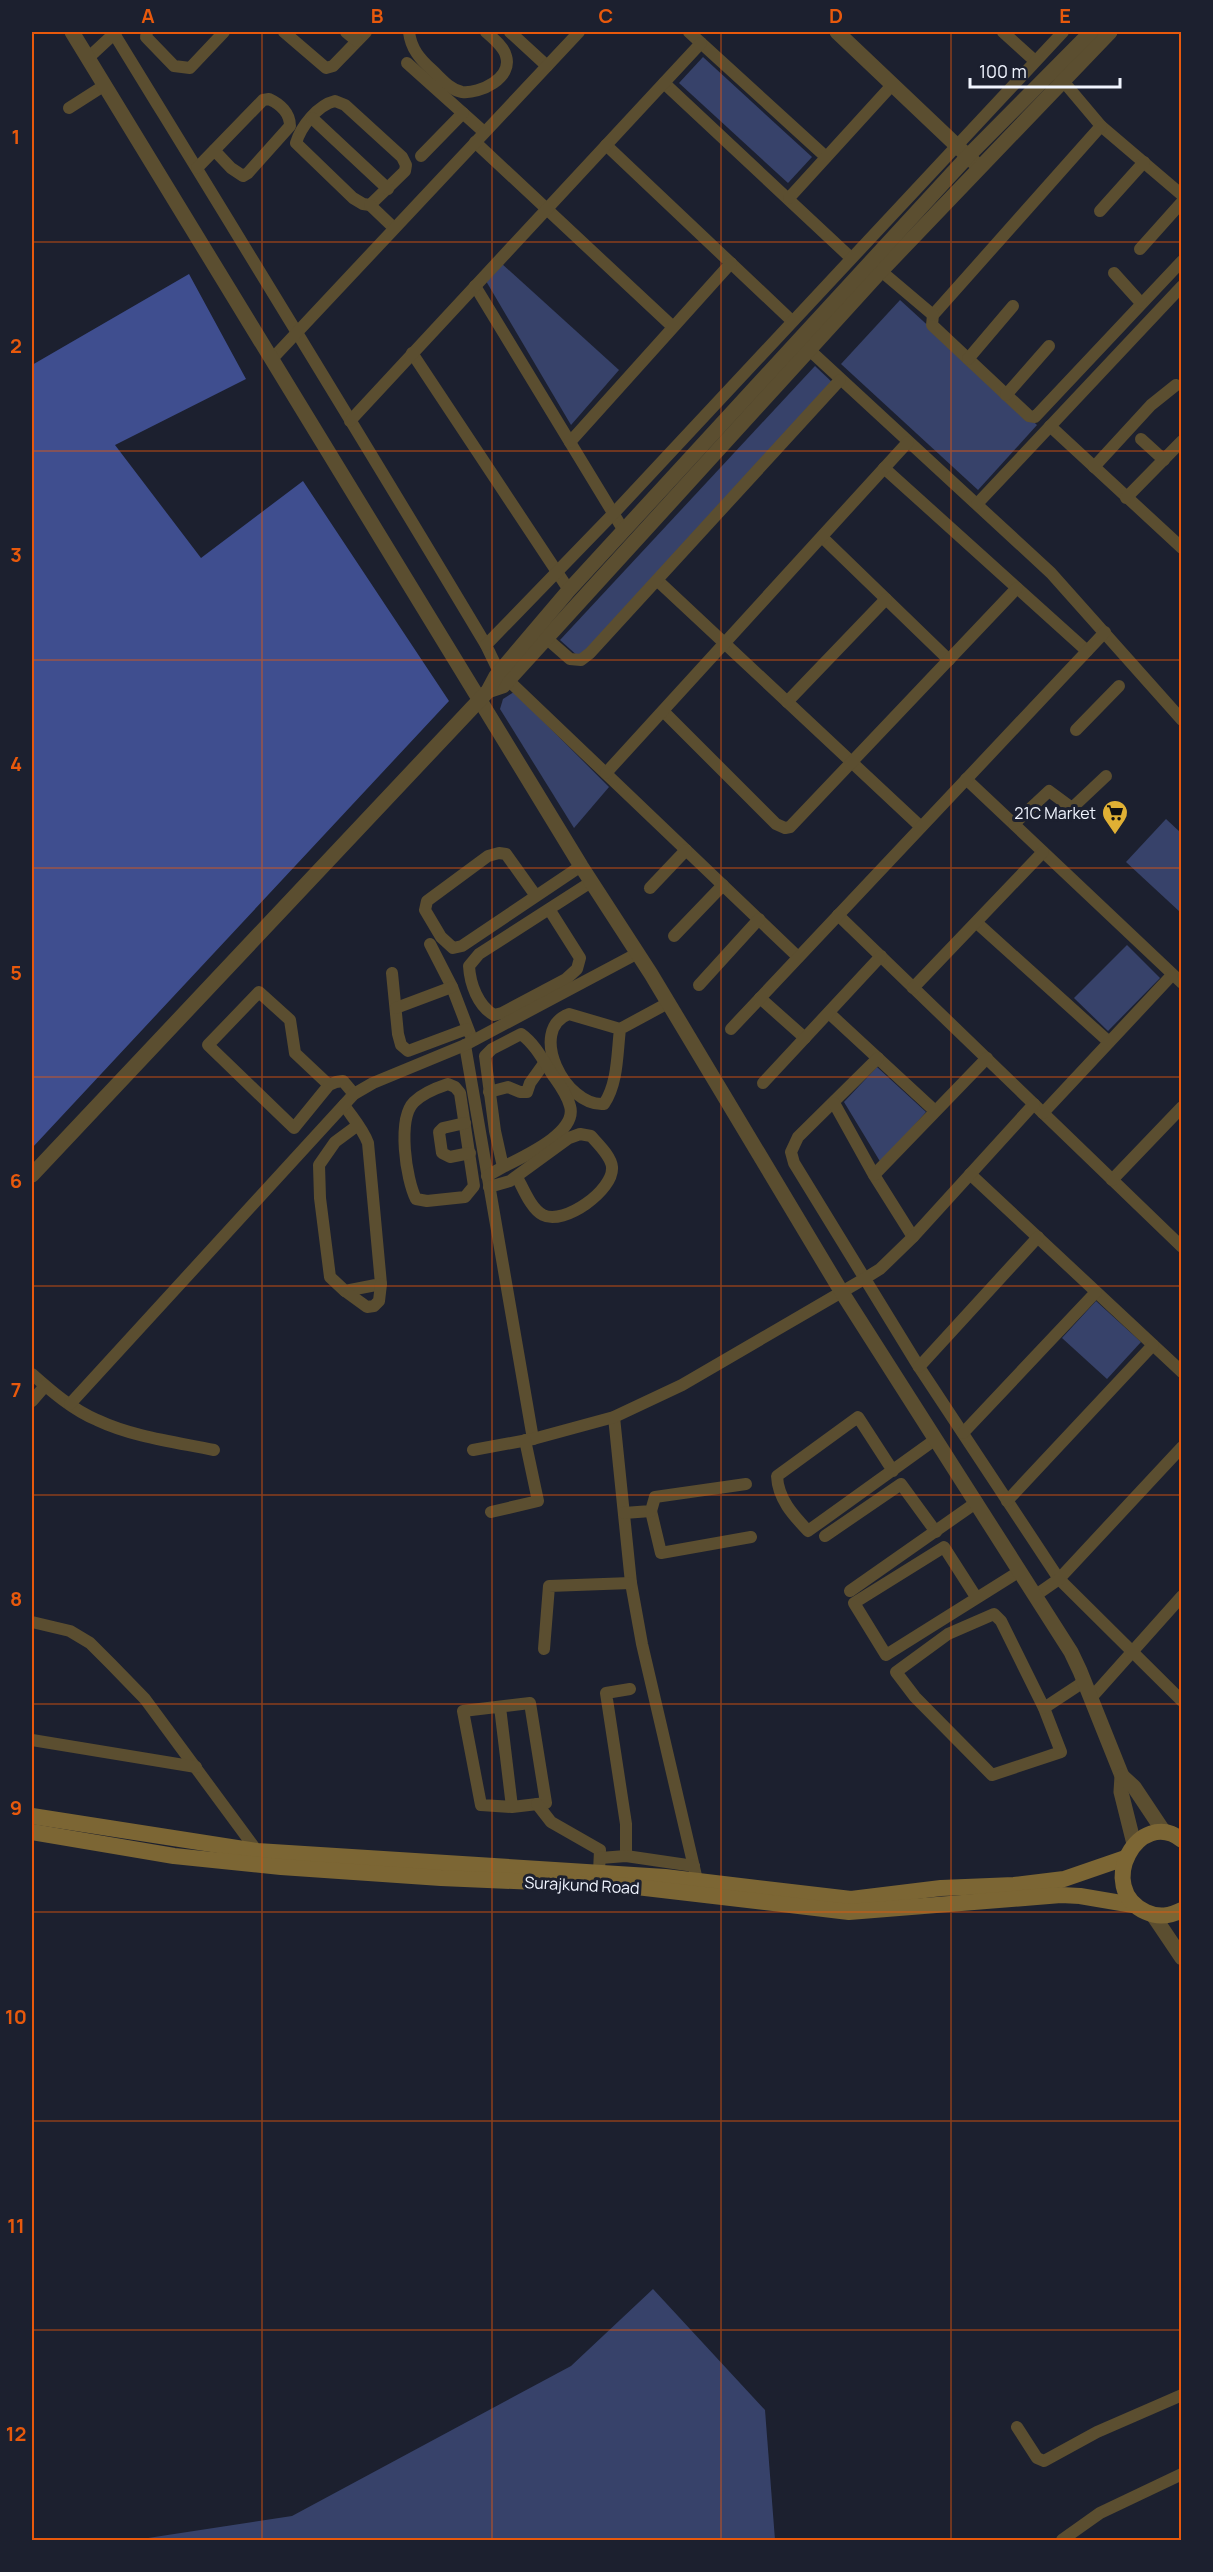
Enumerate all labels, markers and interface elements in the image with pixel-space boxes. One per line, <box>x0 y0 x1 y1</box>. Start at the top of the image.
text: A <box>141 2 155 29</box>
text: B <box>371 2 384 29</box>
text: C <box>599 2 613 29</box>
text: D <box>829 2 843 29</box>
text: E <box>1059 2 1071 29</box>
scale bar <box>970 51 1120 89</box>
text: 100 m <box>979 59 1027 83</box>
text: 1 <box>12 123 20 150</box>
text: 2 <box>10 332 22 359</box>
text: 3 <box>10 541 22 568</box>
text: 4 <box>10 750 22 777</box>
supermarket icon: 21C Market <box>1100 798 1130 836</box>
place label: 21C Market <box>1014 802 1096 824</box>
text: 5 <box>10 959 22 986</box>
text: 6 <box>10 1167 22 1194</box>
text: 7 <box>11 1376 21 1403</box>
text: 8 <box>10 1585 22 1612</box>
text: 9 <box>10 1794 22 1821</box>
street label: Surajkund Road <box>524 1871 640 1899</box>
text: 10 <box>5 2003 27 2030</box>
text: 11 <box>7 2212 25 2239</box>
text: 12 <box>6 2420 26 2447</box>

